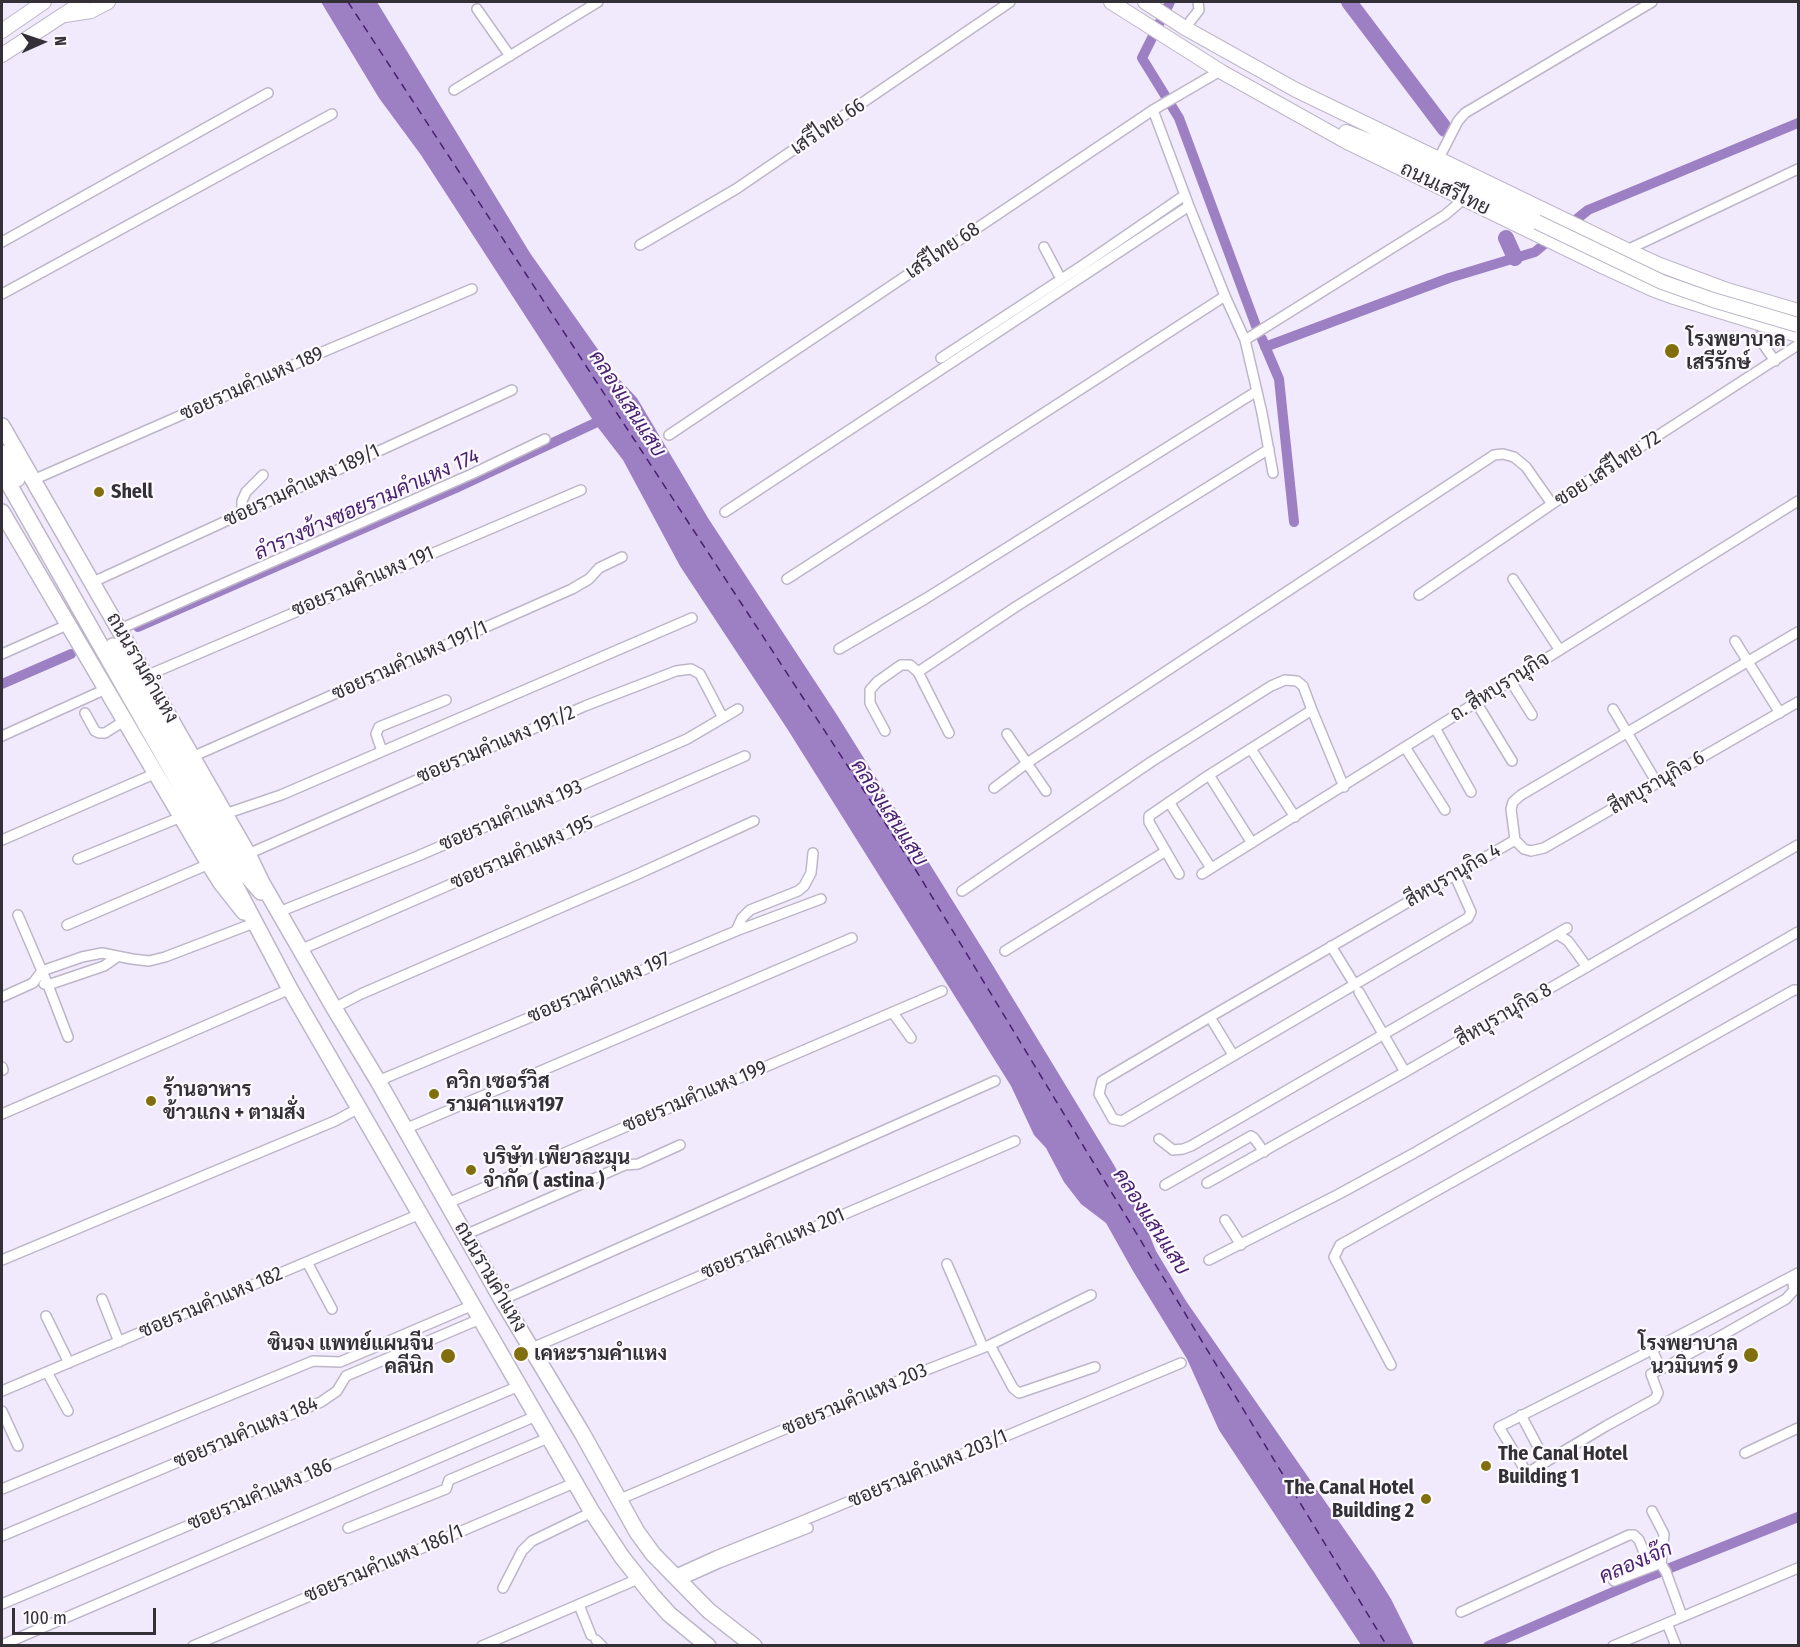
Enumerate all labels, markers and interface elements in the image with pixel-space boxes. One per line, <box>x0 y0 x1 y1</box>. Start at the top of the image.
north arrow <box>12 12 72 72</box>
text: N <box>51 36 70 46</box>
street label: เสรีไทย 66 <box>786 93 870 161</box>
street label: ถนนเสรีไทย <box>1396 157 1494 221</box>
street label: เสรีไทย 68 <box>901 217 985 285</box>
place label: โรงพยาบาล เสรีรักษ์ <box>1686 328 1786 375</box>
street label: ซอยรามคำแหง 189 <box>177 342 327 426</box>
marker: โรงพยาบาล เสรีรักษ์ <box>1663 342 1681 360</box>
water label: คลองแสนแสบ <box>583 346 671 462</box>
street label: ซอย เสรีไทย 72 <box>1551 426 1665 512</box>
street label: ซอยรามคำแหง 189/1 <box>220 439 384 533</box>
water label: ลำรางข้างซอยรามคำแหง 174 <box>251 444 483 566</box>
place label: Shell <box>111 480 153 504</box>
marker: Shell <box>92 485 106 499</box>
street label: ซอยรามคำแหง 191 <box>288 541 438 623</box>
street label: ถนนรามคำแหง <box>101 608 183 728</box>
street label: ซอยรามคำแหง 191/1 <box>328 616 492 706</box>
street label: ถ. สีหบุรานุกิจ <box>1446 647 1554 727</box>
street label: ซอยรามคำแหง 191/2 <box>413 701 579 789</box>
street label: สีหบุรานุกิจ 6 <box>1605 746 1709 820</box>
water label: คลองแสนแสบ <box>845 755 933 871</box>
street label: ซอยรามคำแหง 193 <box>436 775 586 857</box>
street label: ซอยรามคำแหง 195 <box>447 811 597 895</box>
street label: สีหบุรานุกิจ 4 <box>1401 839 1505 913</box>
street label: ซอยรามคำแหง 197 <box>524 947 674 1029</box>
street label: สีหบุรานุกิจ 8 <box>1452 978 1556 1052</box>
street label: ซอยรามคำแหง 199 <box>619 1056 771 1138</box>
place label: ควิก เซอร์วิส รามคำแหง197 <box>446 1070 563 1117</box>
place label: ร้านอาหาร ข้าวแกง + ตามสั่ง <box>163 1078 305 1125</box>
marker: ควิก เซอร์วิส รามคำแหง197 <box>427 1087 441 1101</box>
marker: ร้านอาหาร ข้าวแกง + ตามสั่ง <box>144 1094 158 1108</box>
place label: บริษัท เพียวละมุน จำกัด ( astina ) <box>483 1146 630 1193</box>
marker: บริษัท เพียวละมุน จำกัด ( astina ) <box>464 1163 478 1177</box>
water label: คลองแสนแสบ <box>1107 1164 1195 1280</box>
street label: ซอยรามคำแหง 201 <box>698 1203 848 1285</box>
street label: ถนนรามคำแหง <box>449 1217 531 1337</box>
street label: ซอยรามคำแหง 182 <box>136 1262 286 1344</box>
place label: ซินจง แพทย์แผนจีน คลีนิก <box>267 1332 434 1379</box>
place label: โรงพยาบาล นวมินทร์ 9 <box>1638 1332 1738 1379</box>
place label: เคหะรามคำแหง <box>534 1342 667 1366</box>
marker: เคหะรามคำแหง <box>512 1345 530 1363</box>
marker: โรงพยาบาล นวมินทร์ 9 <box>1742 1346 1760 1364</box>
marker: ซินจง แพทย์แผนจีน คลีนิก <box>439 1347 457 1365</box>
street label: ซอยรามคำแหง 203 <box>779 1359 931 1441</box>
street label: ซอยรามคำแหง 184 <box>170 1392 322 1474</box>
street label: ซอยรามคำแหง 203/1 <box>845 1425 1011 1513</box>
place label: The Canal Hotel Building 1 <box>1498 1442 1628 1489</box>
street label: ซอยรามคำแหง 186 <box>184 1454 336 1536</box>
marker: The Canal Hotel Building 1 <box>1479 1459 1493 1473</box>
place label: The Canal Hotel Building 2 <box>1284 1476 1414 1523</box>
marker: The Canal Hotel Building 2 <box>1419 1492 1433 1506</box>
street label: ซอยรามคำแหง 186/1 <box>301 1520 467 1608</box>
water label: คลองเจ๊ก <box>1596 1536 1676 1590</box>
scale bar <box>15 1596 159 1634</box>
text: 100 m <box>23 1607 67 1629</box>

